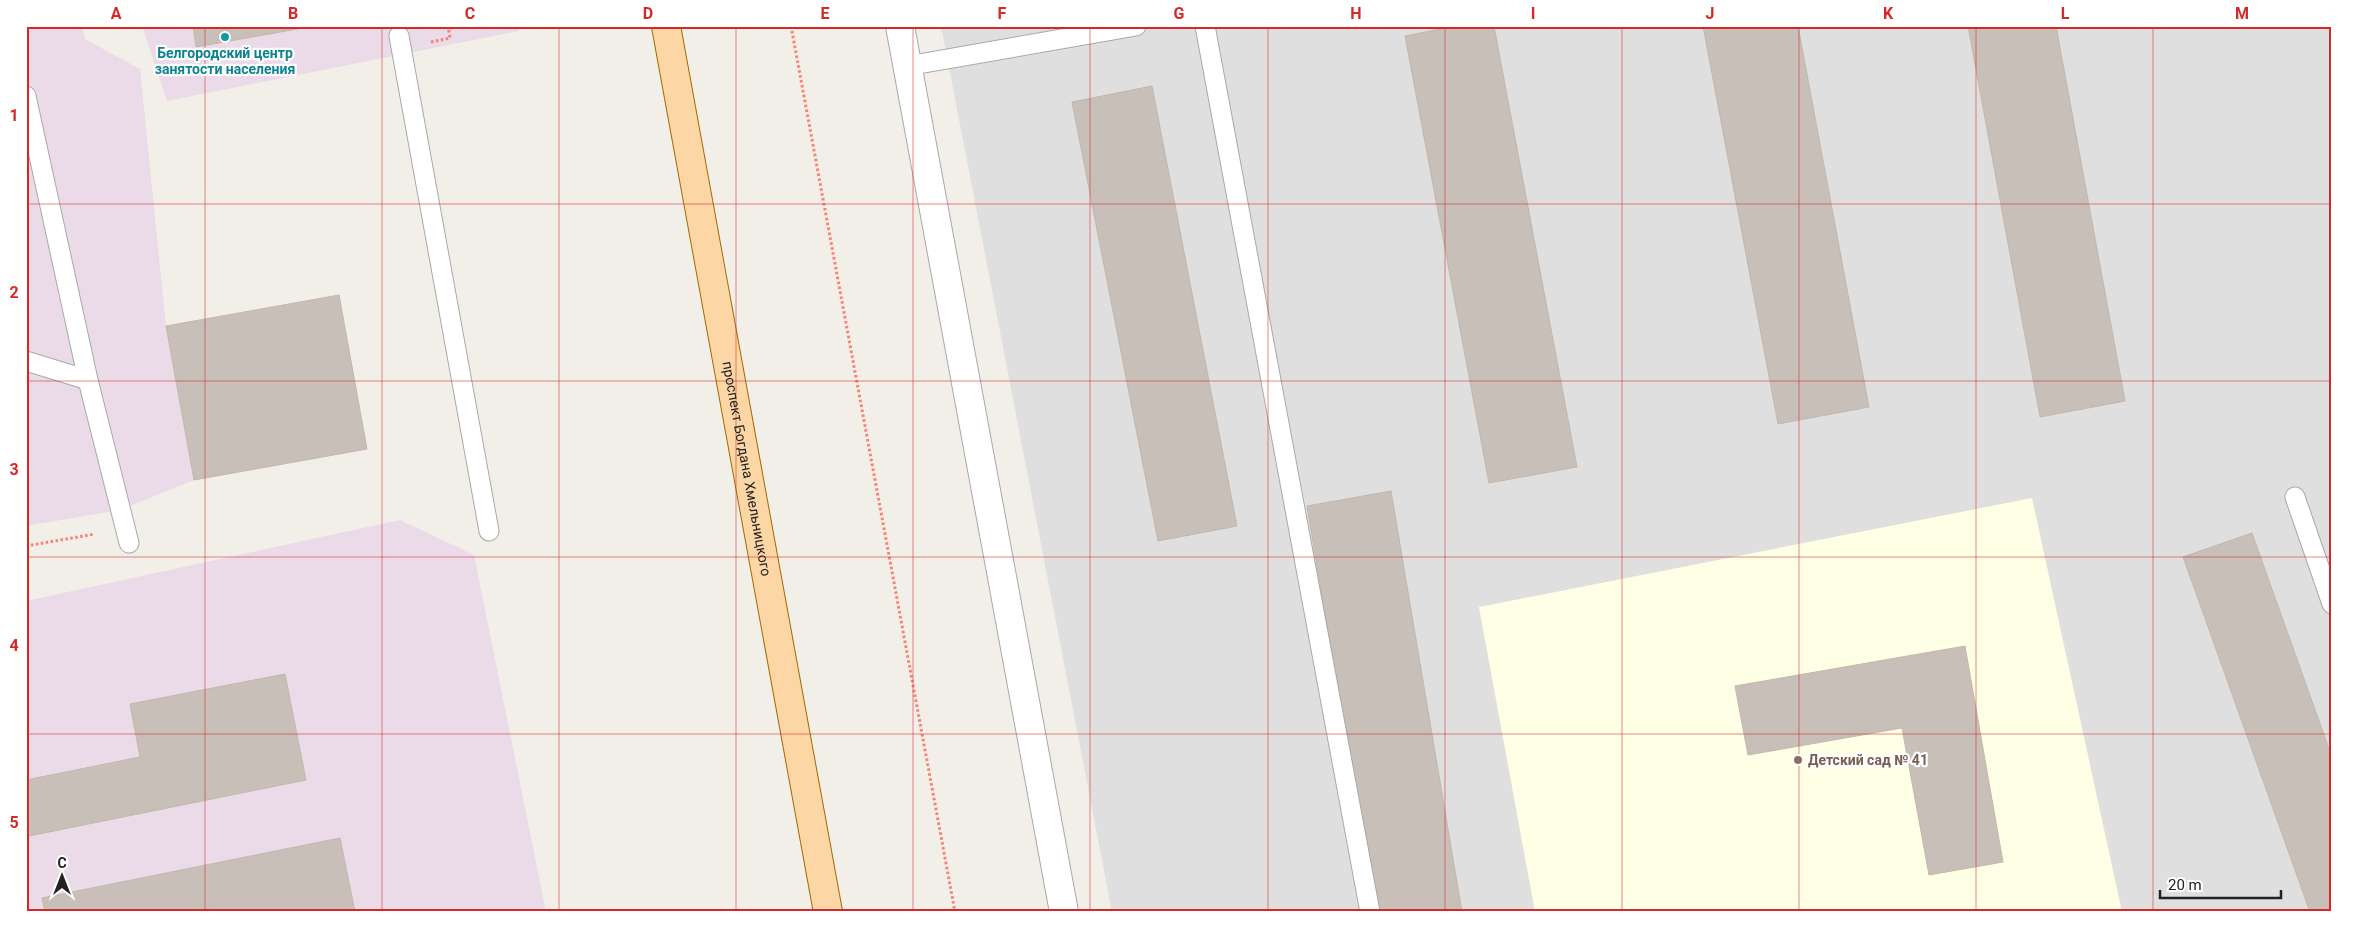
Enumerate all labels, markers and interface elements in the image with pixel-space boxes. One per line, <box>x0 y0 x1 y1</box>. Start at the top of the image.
text: A <box>111 4 122 23</box>
text: B <box>288 4 298 23</box>
text: C <box>465 4 475 23</box>
text: D <box>643 4 653 23</box>
text: E <box>821 4 830 23</box>
text: F <box>998 4 1007 23</box>
text: G <box>1174 4 1185 23</box>
text: H <box>1350 4 1362 23</box>
text: I <box>1531 4 1535 23</box>
text: J <box>1706 4 1714 23</box>
text: K <box>1883 4 1894 23</box>
text: L <box>2061 4 2070 23</box>
text: M <box>2235 4 2249 23</box>
marker: Белгородский центр занятости населения <box>219 31 231 43</box>
place label: Белгородский центр занятости населения <box>155 45 295 77</box>
text: 1 <box>9 106 19 125</box>
text: 2 <box>9 283 19 302</box>
street label: проспект Богдана Хмельницкого <box>719 360 774 577</box>
text: 3 <box>9 460 19 479</box>
text: 4 <box>9 636 19 655</box>
place label: Детский сад № 41 <box>1808 752 1928 768</box>
marker: Детский сад № 41 <box>1792 754 1804 766</box>
text: 5 <box>9 813 19 832</box>
north arrow <box>38 850 88 900</box>
text: С <box>57 855 67 871</box>
scale bar <box>2160 868 2282 900</box>
text: 20 m <box>2168 876 2202 894</box>

